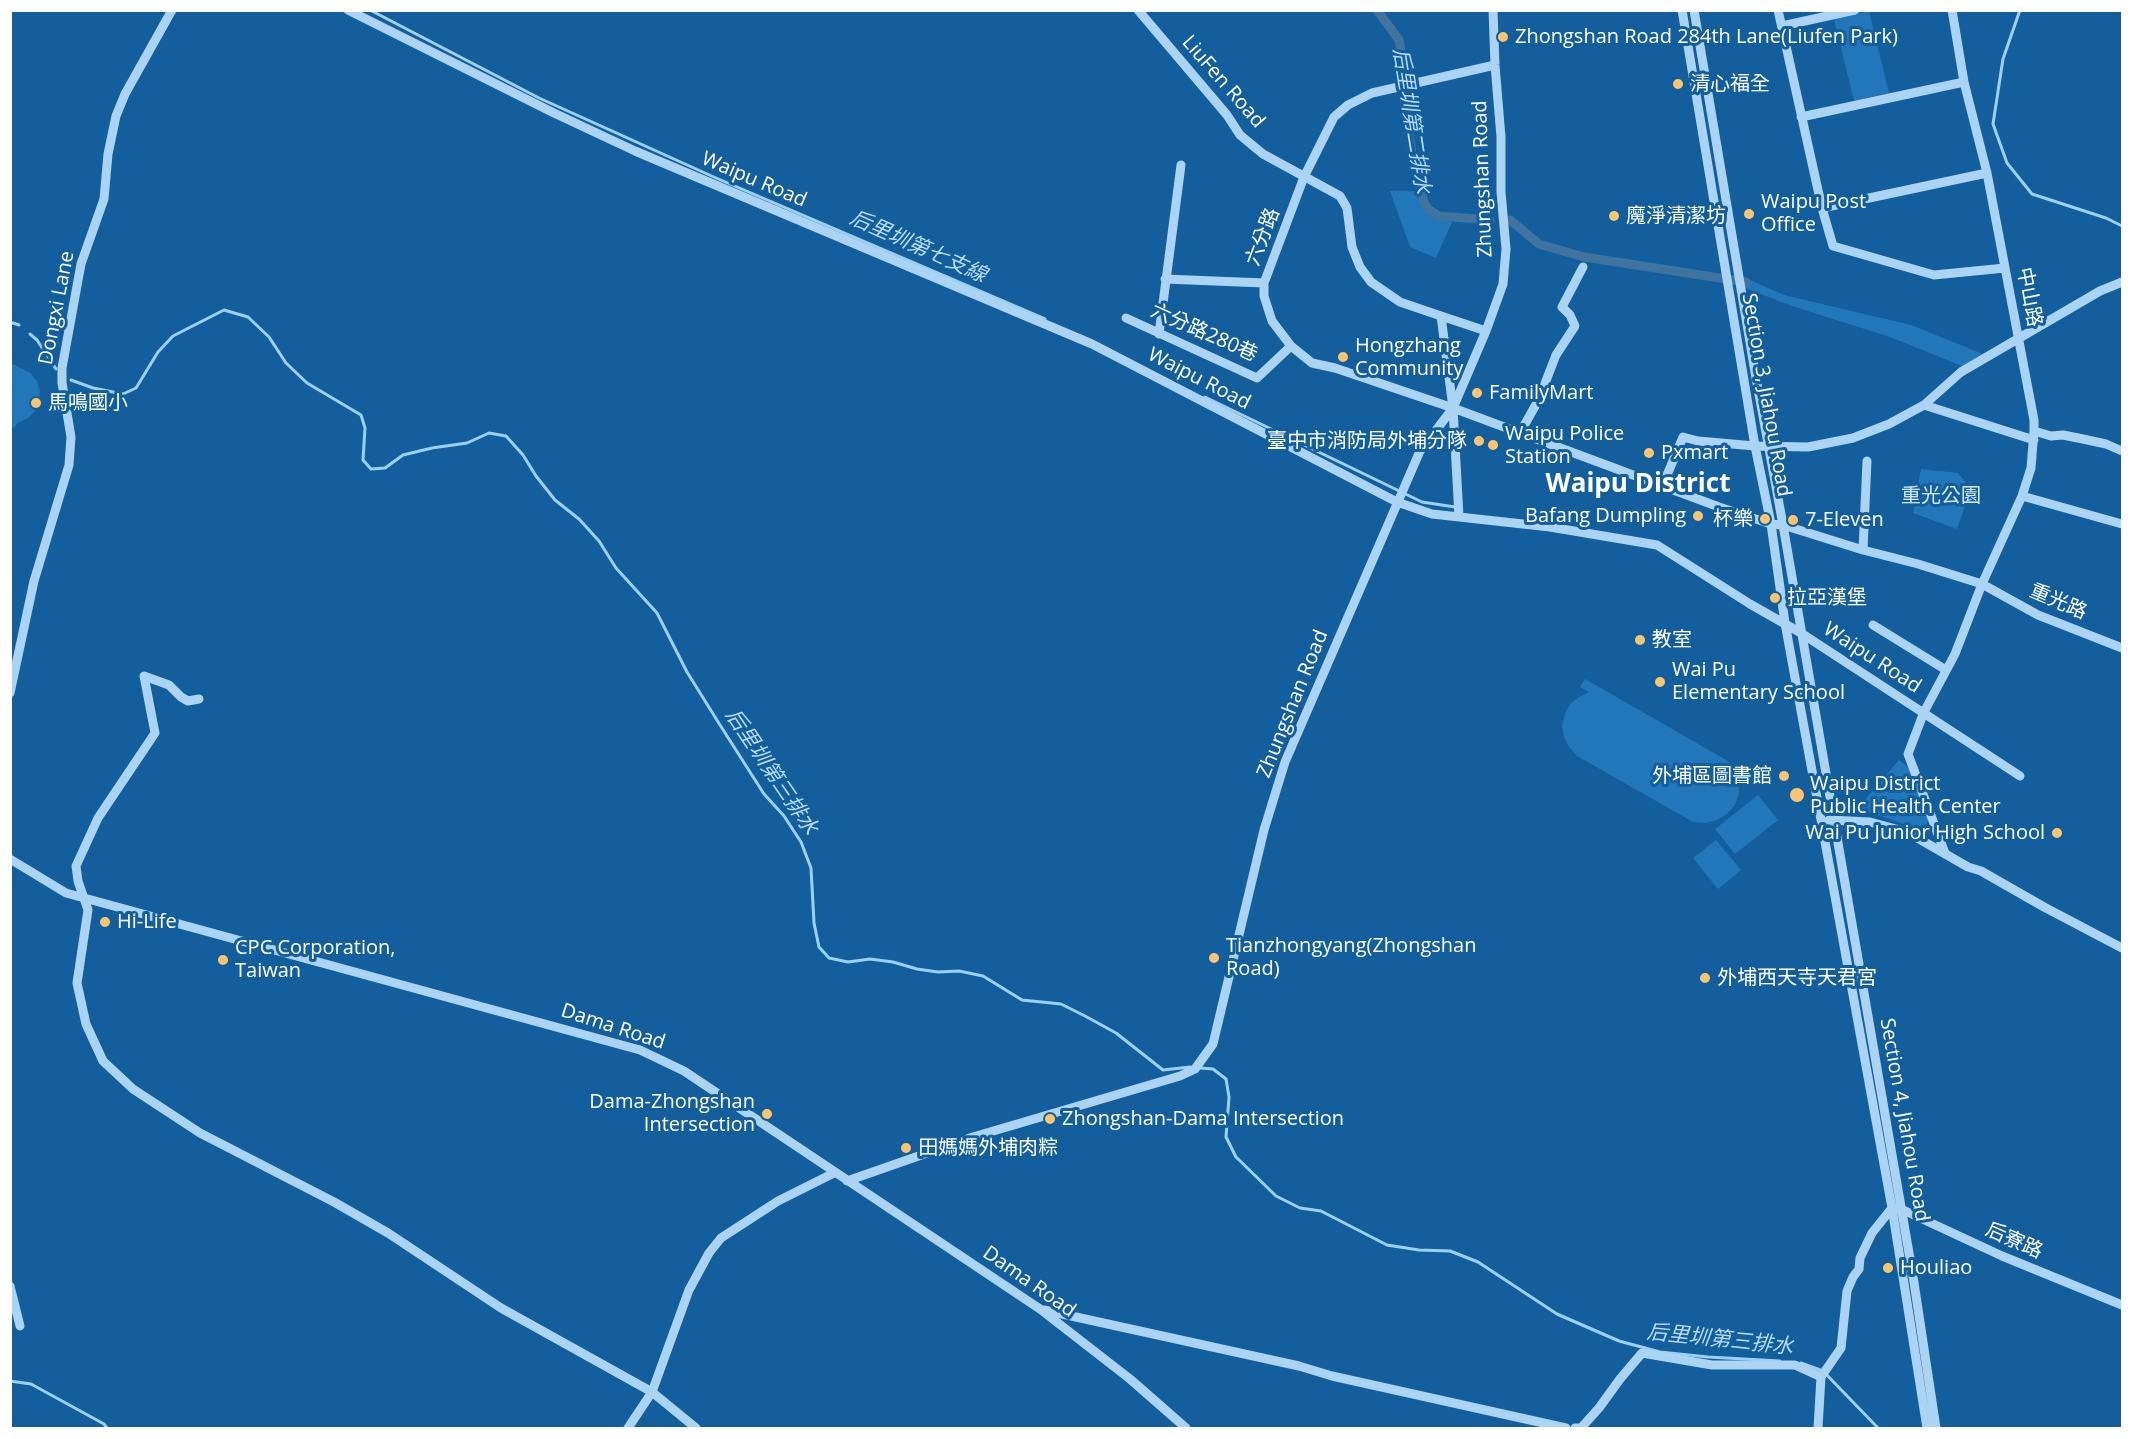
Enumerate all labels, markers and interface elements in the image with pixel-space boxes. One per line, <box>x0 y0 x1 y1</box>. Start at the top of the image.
place label: Zhongshan Road 284th Lane(Liufen Park) <box>1515 25 1898 49</box>
marker: Zhongshan Road 284th Lane(Liufen Park) <box>1496 30 1510 44</box>
street label: LiuFen Road <box>1176 31 1270 133</box>
water label: 后里圳第二排水 <box>1387 46 1435 196</box>
place label: 清心福全 <box>1690 72 1770 96</box>
marker: 清心福全 <box>1671 77 1685 91</box>
street label: Zhungshan Road <box>1468 100 1498 258</box>
street label: Waipu Road <box>698 147 810 213</box>
place label: Waipu Post Office <box>1761 190 1866 237</box>
place label: 魔淨清潔坊 <box>1626 204 1726 228</box>
street label: 六分路 <box>1241 205 1285 269</box>
water label: 后里圳第七支線 <box>846 206 990 288</box>
marker: Waipu Post Office <box>1742 207 1756 221</box>
marker: 魔淨清潔坊 <box>1607 209 1621 223</box>
street label: Dongxi Lane <box>34 249 80 367</box>
street label: 中山路 <box>2011 265 2047 329</box>
street label: Section 3, Jiahou Road <box>1736 291 1796 499</box>
street label: 六分路280巷 <box>1147 299 1261 367</box>
place label: Hongzhang Community <box>1355 334 1463 381</box>
street label: Waipu Road <box>1144 343 1254 415</box>
marker: Hongzhang Community <box>1336 350 1350 364</box>
place label: FamilyMart <box>1489 381 1593 405</box>
marker: FamilyMart <box>1470 386 1484 400</box>
place label: 馬鳴國小 <box>48 391 128 415</box>
marker: 馬鳴國小 <box>29 396 43 410</box>
place label: Waipu Police Station <box>1505 422 1624 469</box>
place label: 臺中市消防局外埔分隊 <box>1267 429 1467 453</box>
marker: 臺中市消防局外埔分隊 <box>1472 434 1486 448</box>
marker: Waipu Police Station <box>1486 438 1500 452</box>
place label: Pxmart <box>1661 441 1728 465</box>
marker: Pxmart <box>1642 446 1656 460</box>
district label: Waipu District <box>1546 469 1730 501</box>
park label: 重光公園 <box>1901 484 1981 508</box>
place label: Bafang Dumpling <box>1525 504 1686 528</box>
place label: 杯樂 <box>1713 507 1753 531</box>
place label: 7-Eleven <box>1805 508 1884 532</box>
marker: Bafang Dumpling <box>1691 509 1705 523</box>
marker: 杯樂 <box>1758 512 1772 526</box>
marker: 7-Eleven <box>1786 513 1800 527</box>
street label: 重光路 <box>2026 579 2090 625</box>
place label: 拉亞漢堡 <box>1787 586 1867 610</box>
marker: 拉亞漢堡 <box>1768 591 1782 605</box>
street label: Waipu Road <box>1818 617 1926 699</box>
street label: Zhungshan Road <box>1252 627 1334 781</box>
place label: 教室 <box>1652 628 1692 652</box>
marker: 教室 <box>1633 633 1647 647</box>
place label: Wai Pu Elementary School <box>1672 658 1845 705</box>
marker: Wai Pu Elementary School <box>1653 675 1667 689</box>
water label: 后里圳第三排水 <box>719 704 823 840</box>
place label: 外埔區圖書館 <box>1652 764 1772 788</box>
marker: 外埔區圖書館 <box>1777 769 1791 783</box>
place label: Waipu District Public Health Center <box>1810 772 2001 819</box>
marker: Waipu District Public Health Center <box>1788 786 1806 804</box>
place label: Wai Pu Junior High School <box>1805 821 2045 845</box>
marker: Wai Pu Junior High School <box>2050 826 2064 840</box>
place label: Hi-Life <box>117 910 177 934</box>
marker: Hi-Life <box>98 915 112 929</box>
place label: Tianzhongyang(Zhongshan Road) <box>1226 934 1476 981</box>
place label: CPC Corporation, Taiwan <box>235 936 395 983</box>
marker: Tianzhongyang(Zhongshan Road) <box>1207 951 1221 965</box>
marker: CPC Corporation, Taiwan <box>216 953 230 967</box>
place label: 外埔西天寺天君宮 <box>1717 966 1877 990</box>
marker: 外埔西天寺天君宮 <box>1698 971 1712 985</box>
street label: Dama Road <box>558 999 668 1055</box>
street label: Section 4, Jiahou Road <box>1874 1016 1934 1224</box>
place label: Dama-Zhongshan Intersection <box>589 1090 755 1137</box>
marker: Dama-Zhongshan Intersection <box>760 1107 774 1121</box>
place label: Zhongshan-Dama Intersection <box>1062 1107 1344 1131</box>
marker: Zhongshan-Dama Intersection <box>1043 1112 1057 1126</box>
place label: 田媽媽外埔肉粽 <box>918 1136 1058 1160</box>
marker: 田媽媽外埔肉粽 <box>899 1141 913 1155</box>
street label: 后寮路 <box>1982 1218 2046 1264</box>
street label: Dama Road <box>978 1241 1080 1323</box>
place label: Houliao <box>1900 1256 1972 1280</box>
marker: Houliao <box>1881 1261 1895 1275</box>
water label: 后里圳第三排水 <box>1646 1320 1794 1360</box>

